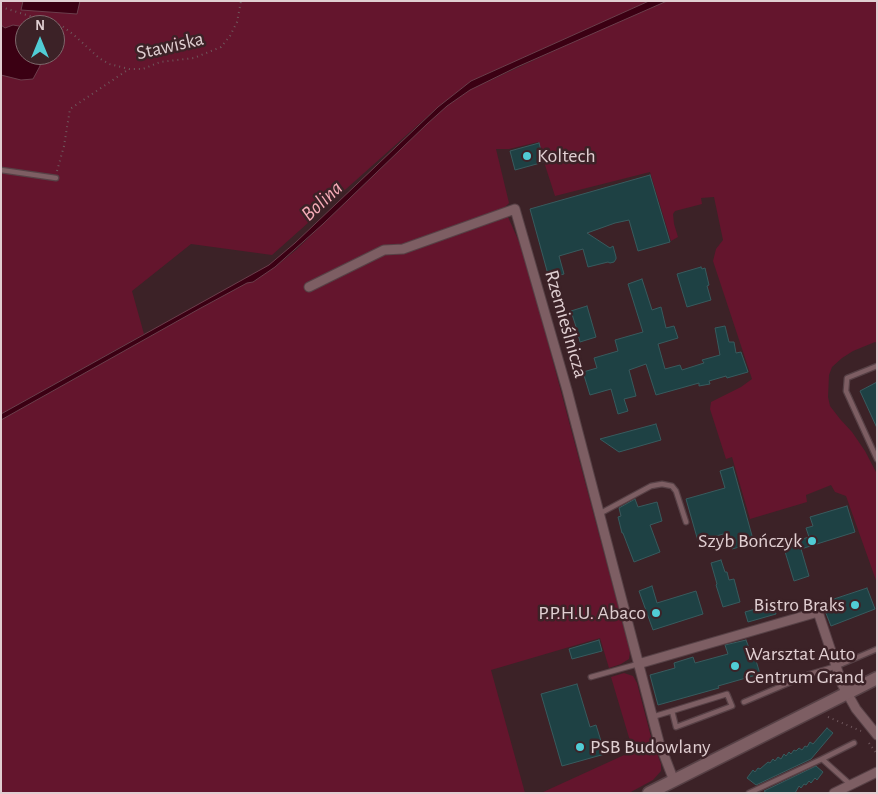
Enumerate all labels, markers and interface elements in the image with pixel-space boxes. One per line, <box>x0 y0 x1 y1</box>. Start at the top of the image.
north arrow <box>15 15 65 65</box>
text: N <box>35 19 45 33</box>
street label: Stawiska <box>134 27 206 65</box>
place label: Koltech <box>537 144 596 168</box>
marker: Koltech <box>521 150 533 162</box>
water label: Bolina <box>296 175 348 227</box>
street label: Rzemieślnicza <box>539 267 593 381</box>
place label: Szyb Bończyk <box>698 529 802 553</box>
marker: Szyb Bończyk <box>806 535 818 547</box>
place label: Bistro Braks <box>754 593 845 617</box>
marker: Bistro Braks <box>849 599 861 611</box>
place label: P.P.H.U. Abaco <box>538 601 646 625</box>
marker: P.P.H.U. Abaco <box>650 607 662 619</box>
place label: Warsztat Auto Centrum Grand <box>745 642 864 689</box>
marker: Warsztat Auto Centrum Grand <box>729 660 741 672</box>
place label: PSB Budowlany <box>590 735 711 759</box>
marker: PSB Budowlany <box>574 741 586 753</box>

